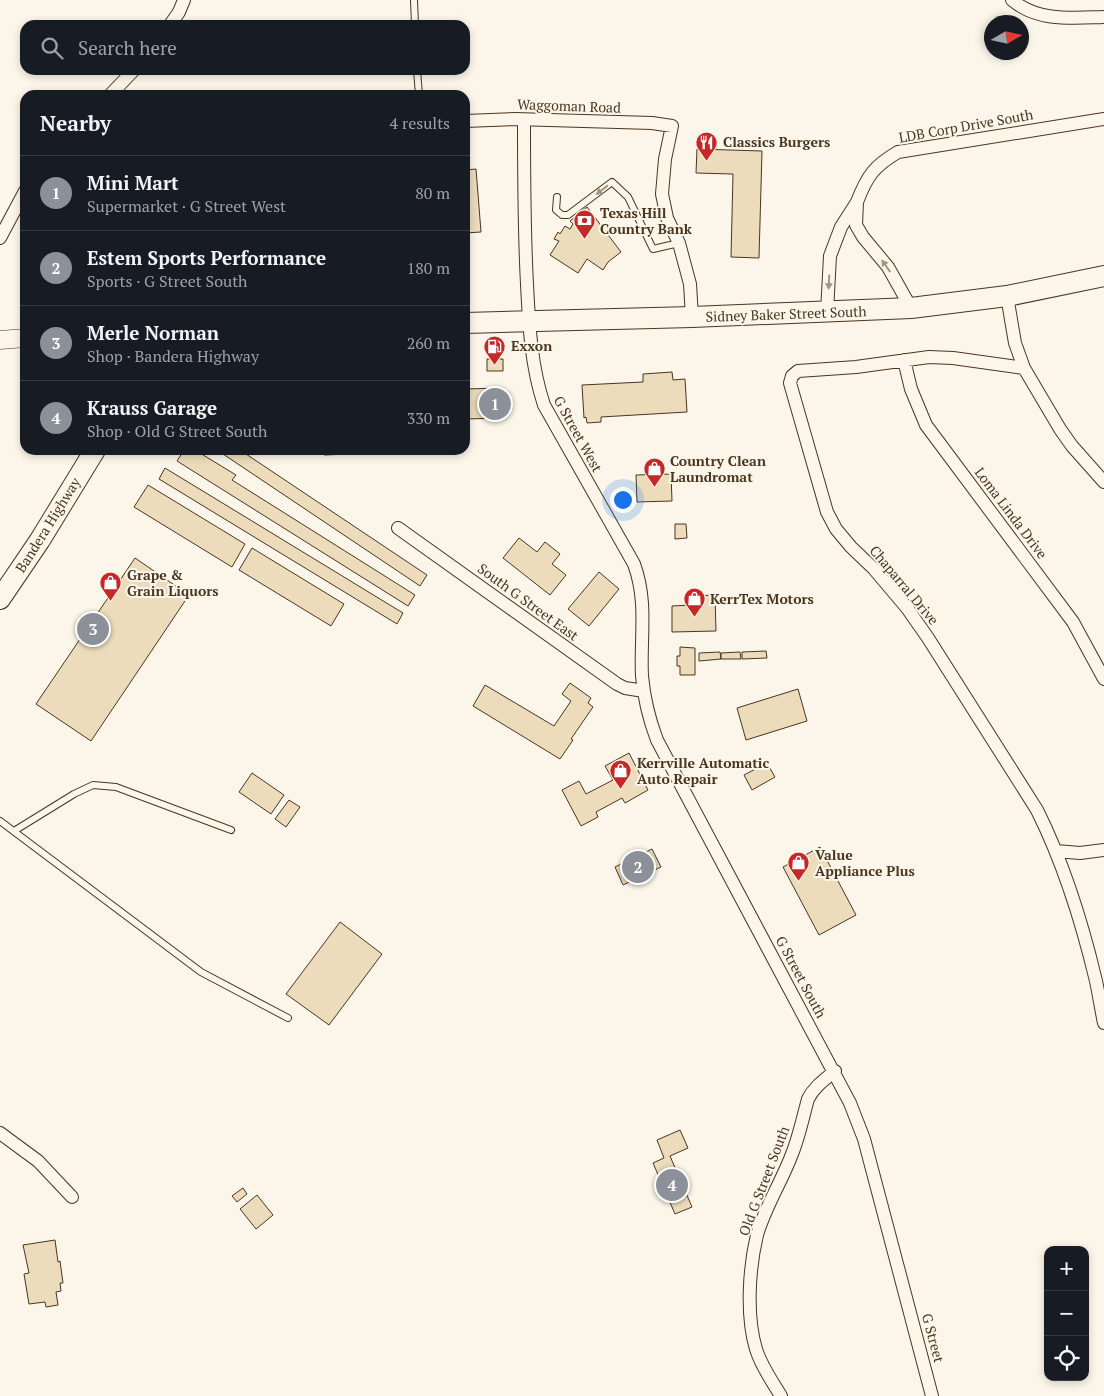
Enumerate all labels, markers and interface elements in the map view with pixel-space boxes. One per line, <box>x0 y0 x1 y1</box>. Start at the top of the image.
north arrow <box>984 15 1029 60</box>
search box <box>20 20 470 75</box>
icon: search <box>38 34 66 62</box>
text: Search here <box>78 35 177 60</box>
street label: Waggoman Road <box>517 94 621 117</box>
street label: LDB Corp Drive South <box>897 104 1035 147</box>
text: Nearby <box>40 109 111 137</box>
text: 4 results <box>390 112 450 134</box>
restaurant icon: Classics Burgers <box>695 130 719 161</box>
place label: Classics Burgers <box>723 132 830 151</box>
text: Mini Mart <box>87 170 179 195</box>
text: 1 <box>51 182 61 204</box>
text: 80 m <box>415 182 450 204</box>
one-way arrow <box>595 185 609 195</box>
text: Supermarket · G Street West <box>87 195 286 217</box>
place label: Texas Hill Country Bank <box>600 203 693 238</box>
bank icon: Texas Hill Country Bank <box>572 209 596 240</box>
text: Estem Sports Performance <box>87 245 326 270</box>
text: 2 <box>51 257 61 279</box>
text: 180 m <box>407 257 450 279</box>
one-way arrow <box>882 260 892 273</box>
text: Sports · G Street South <box>87 270 248 292</box>
one-way arrow <box>824 274 832 290</box>
street label: Sidney Baker Street South <box>705 301 867 326</box>
text: Merle Norman <box>87 320 219 345</box>
text: 3 <box>51 332 61 354</box>
text: 260 m <box>407 332 450 354</box>
fuel station icon: Exxon <box>483 334 507 365</box>
place label: Exxon <box>511 336 552 355</box>
text: Shop · Bandera Highway <box>87 345 259 367</box>
pin: 1 <box>479 385 511 423</box>
street label: G Street West <box>550 392 608 476</box>
text: Krauss Garage <box>87 395 217 420</box>
text: 4 <box>51 407 61 429</box>
text: 330 m <box>407 407 450 429</box>
text: Shop · Old G Street South <box>87 420 267 442</box>
place label: Country Clean Laundromat <box>670 451 766 486</box>
shop icon: Country Clean Laundromat <box>642 457 666 488</box>
street label: Loma Linda Drive <box>971 463 1052 562</box>
street label: Bandera Highway <box>11 473 85 576</box>
your location <box>610 487 636 513</box>
street label: Chaparral Drive <box>866 541 943 628</box>
street label: South G Street East <box>474 559 583 645</box>
place label: Grape & Grain Liquors <box>127 565 219 600</box>
shop icon: Grape & Grain Liquors <box>99 571 123 602</box>
shop icon: KerrTex Motors <box>682 587 706 618</box>
place label: KerrTex Motors <box>710 589 814 608</box>
pin: 3 <box>77 610 109 648</box>
place label: Kerrville Automatic Auto Repair <box>637 753 769 788</box>
shop icon: Kerrville Automatic Auto Repair <box>609 759 633 790</box>
place label: Value Appliance Plus <box>815 845 915 880</box>
pin: 2 <box>622 848 654 886</box>
shop icon: Value Appliance Plus <box>787 851 811 882</box>
street label: G Street South <box>772 932 831 1021</box>
street label: Old G Street South <box>734 1123 793 1238</box>
pin: 4 <box>656 1166 688 1204</box>
map controls <box>1044 1246 1089 1381</box>
button: + <box>1044 1246 1089 1291</box>
button: − <box>1044 1291 1089 1336</box>
street label: G Street <box>918 1311 949 1365</box>
button: locate <box>1044 1336 1089 1381</box>

